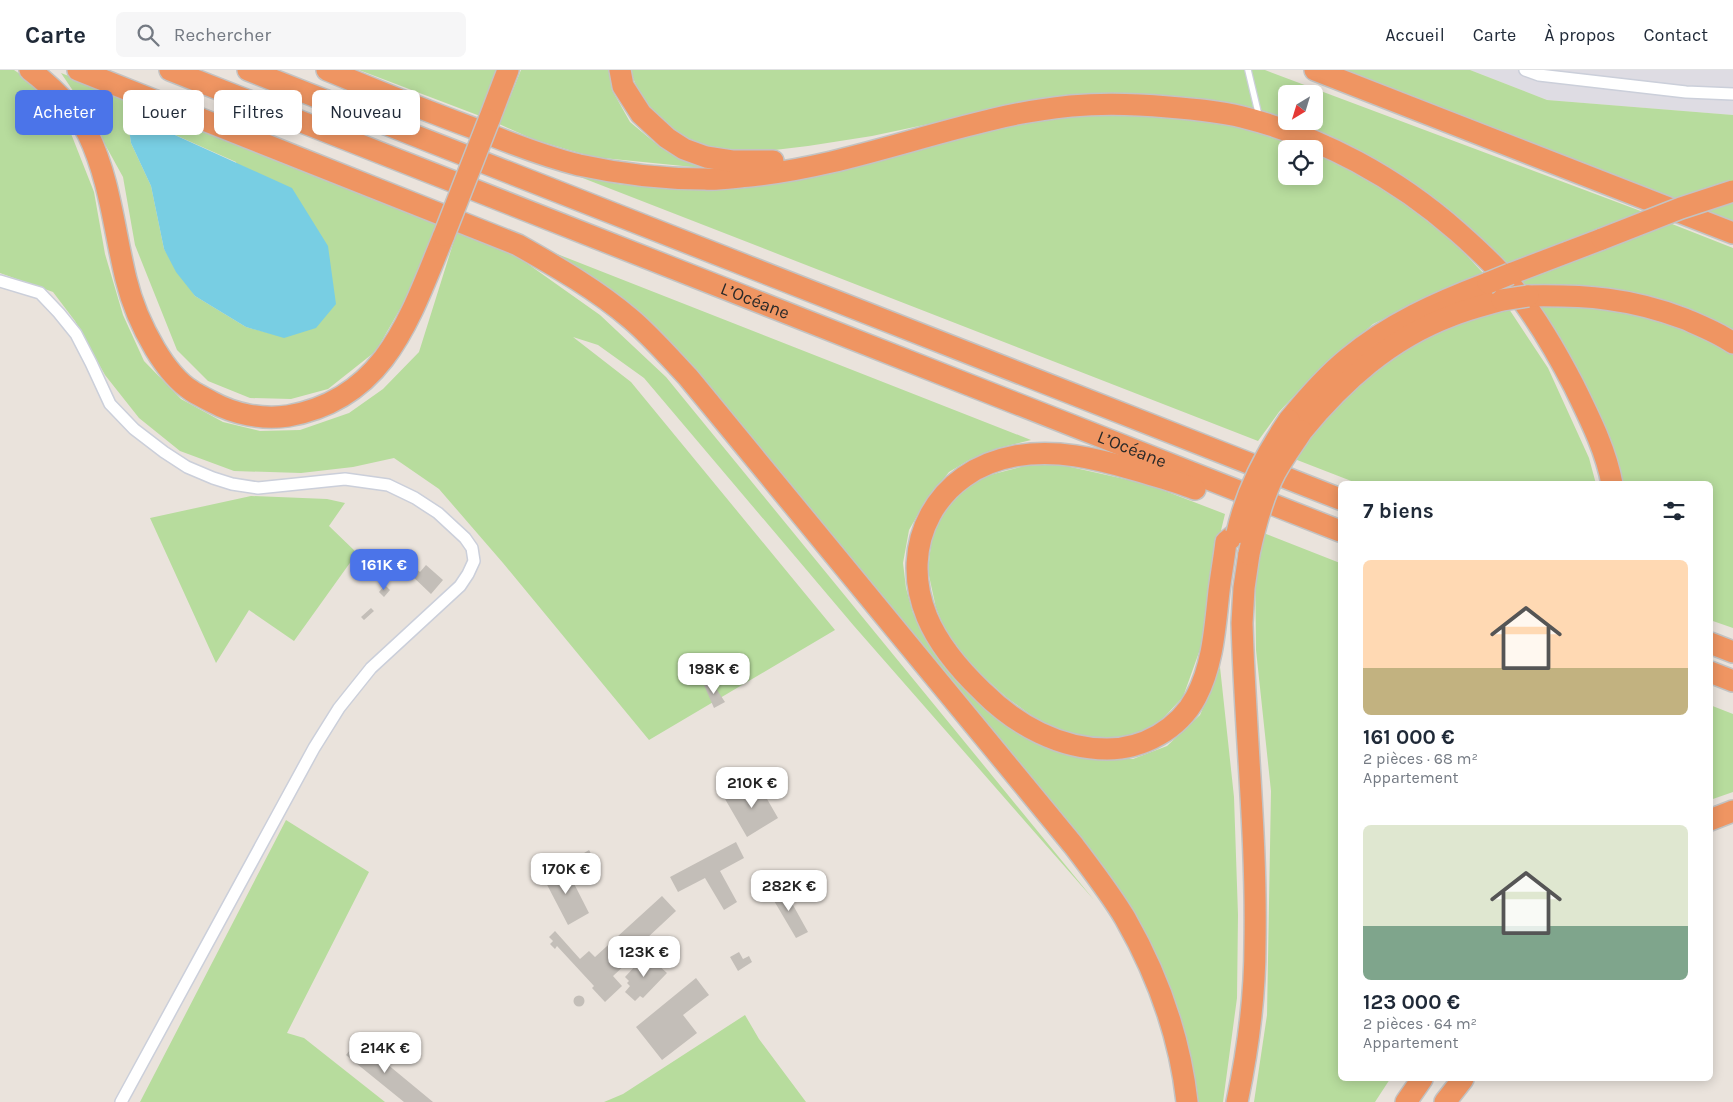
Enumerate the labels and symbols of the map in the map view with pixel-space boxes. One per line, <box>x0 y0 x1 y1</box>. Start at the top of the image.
north arrow <box>1278 85 1322 130</box>
street label: L’Océane <box>717 277 793 324</box>
street label: L’Océane <box>1094 426 1170 473</box>
pin: 161K € <box>343 548 425 591</box>
pin: 198K € <box>673 652 755 695</box>
pin: 210K € <box>711 766 793 809</box>
pin: 170K € <box>525 852 607 895</box>
pin: 282K € <box>748 870 830 912</box>
pin: 123K € <box>603 936 685 978</box>
pin: 214K € <box>344 1032 426 1074</box>

